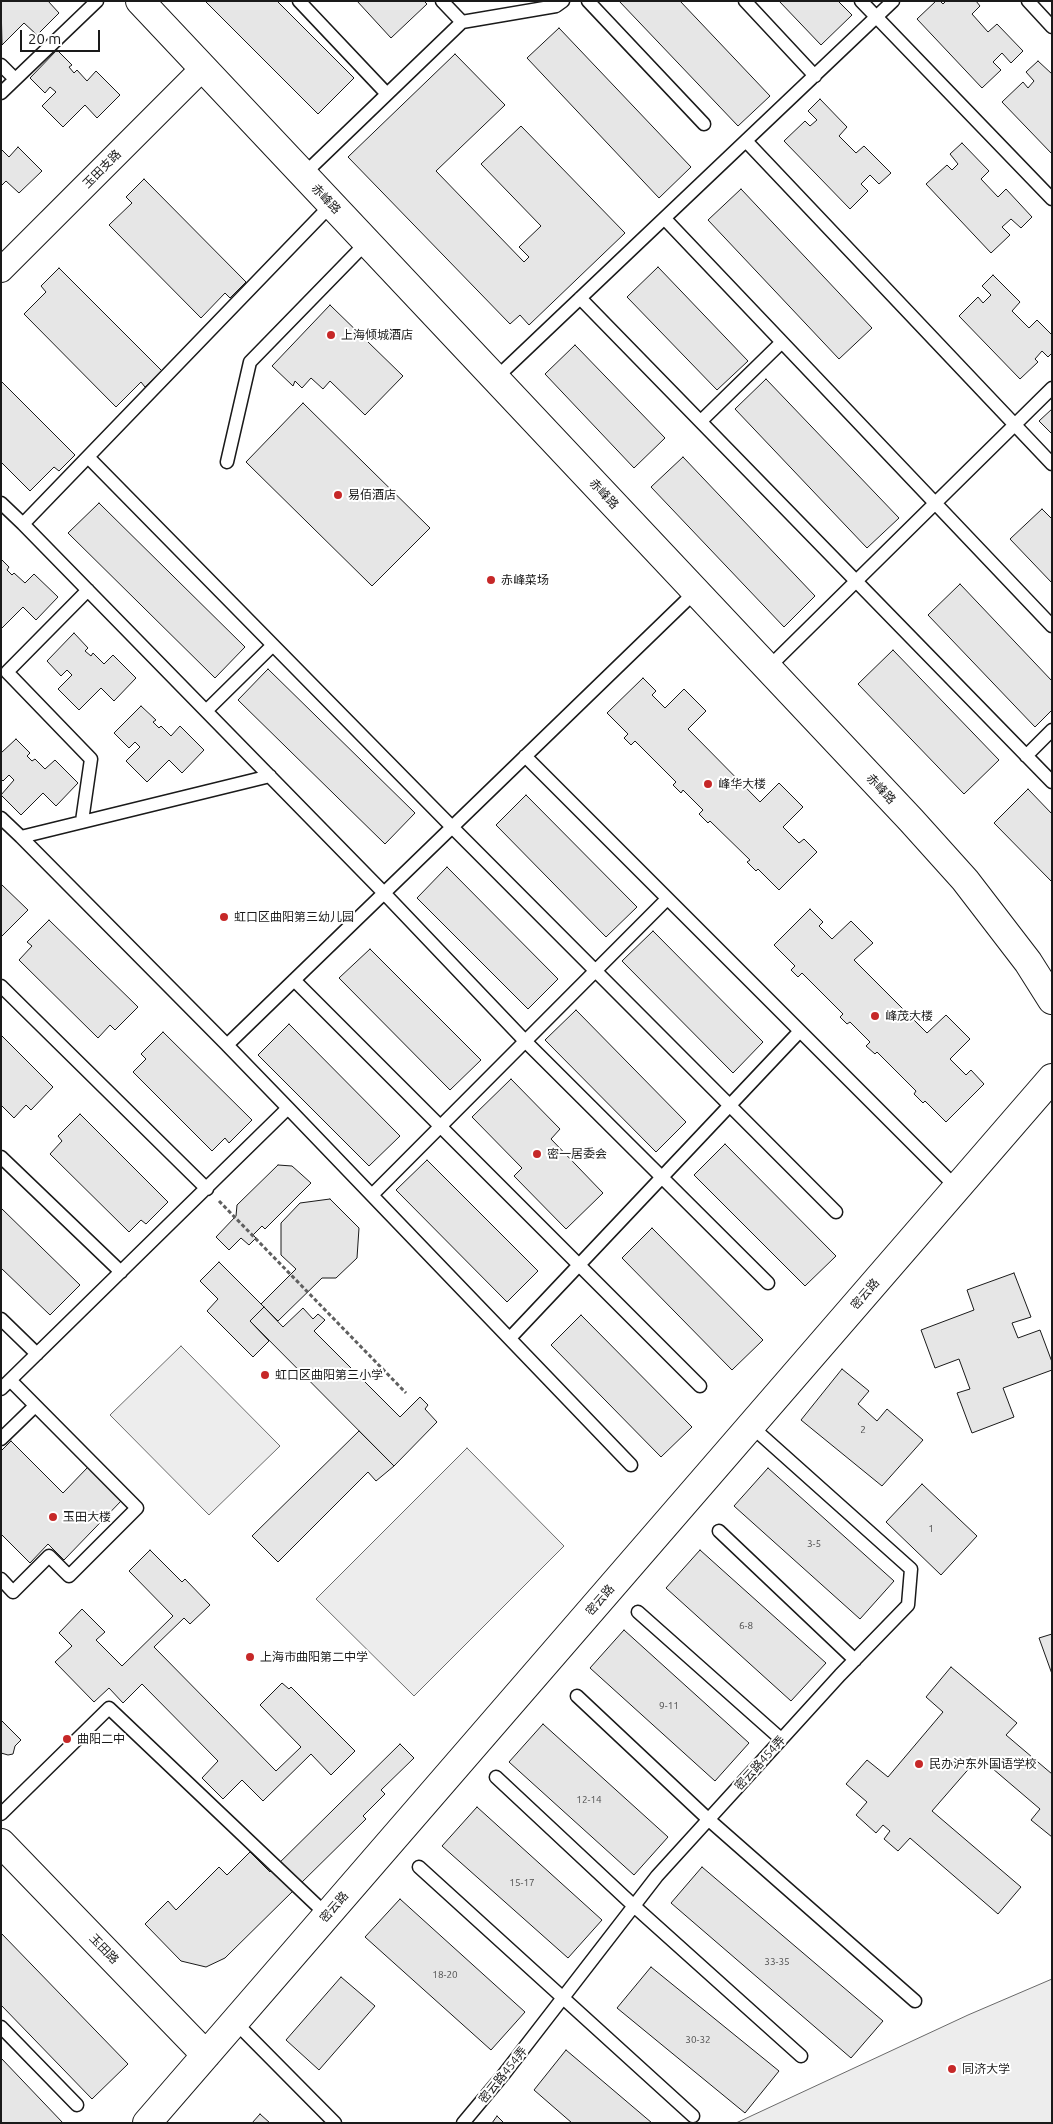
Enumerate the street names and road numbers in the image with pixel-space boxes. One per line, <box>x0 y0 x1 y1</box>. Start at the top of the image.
street label: 玉田支路 <box>80 147 124 191</box>
street label: 赤峰路 <box>308 181 344 217</box>
street label: 赤峰路 <box>586 476 622 512</box>
street label: 赤峰路 <box>863 771 899 807</box>
street label: 密云路 <box>848 1276 882 1312</box>
street label: 密云路 <box>583 1582 617 1618</box>
street label: 密云路454弄 <box>732 1733 788 1793</box>
street label: 密云路 <box>317 1889 351 1925</box>
street label: 玉田路 <box>86 1931 122 1967</box>
street label: 密云路454弄 <box>476 2044 530 2106</box>

